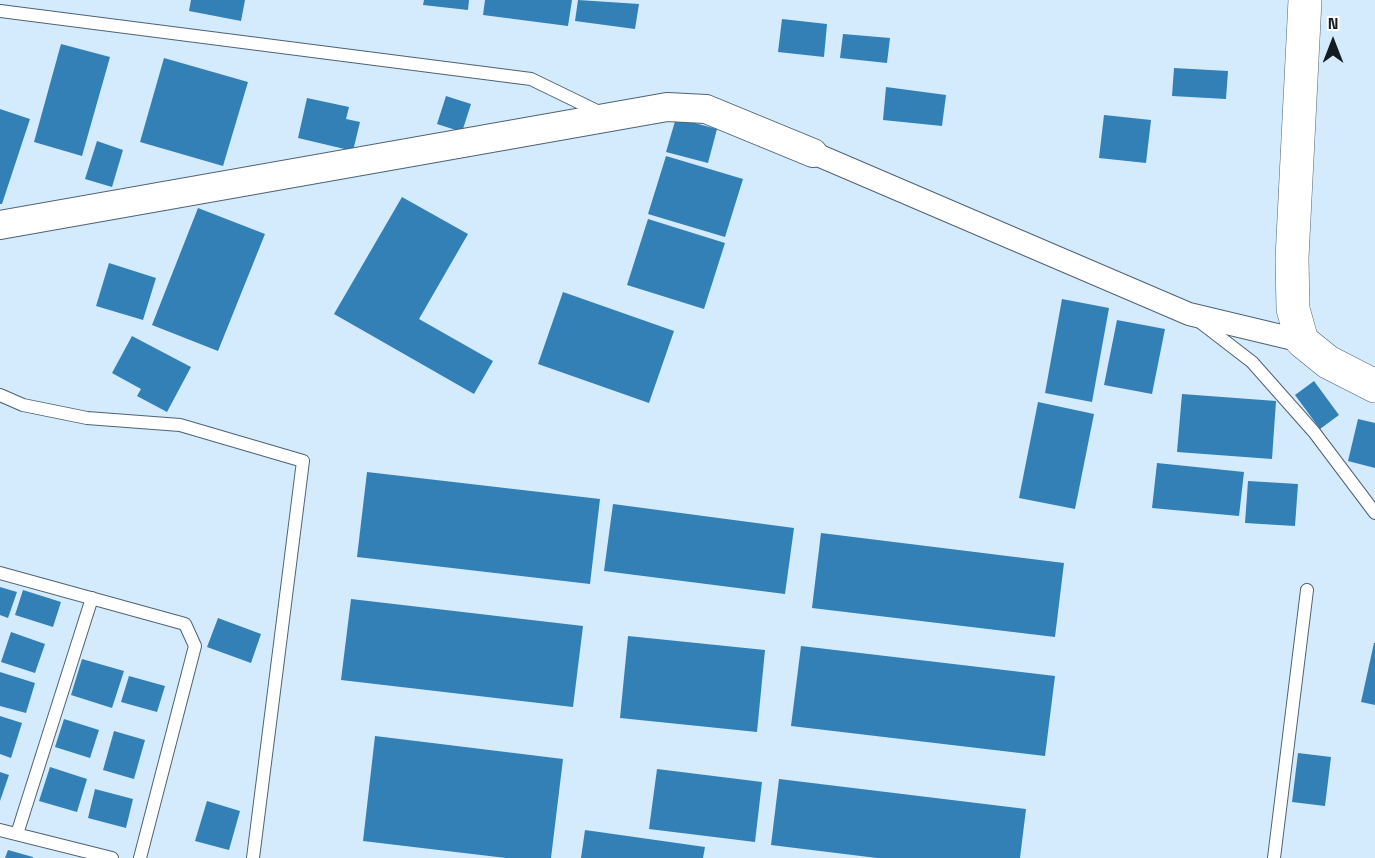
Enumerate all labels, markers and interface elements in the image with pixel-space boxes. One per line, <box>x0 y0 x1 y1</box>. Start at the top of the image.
north arrow <box>1303 12 1363 72</box>
text: N <box>1328 13 1338 34</box>

